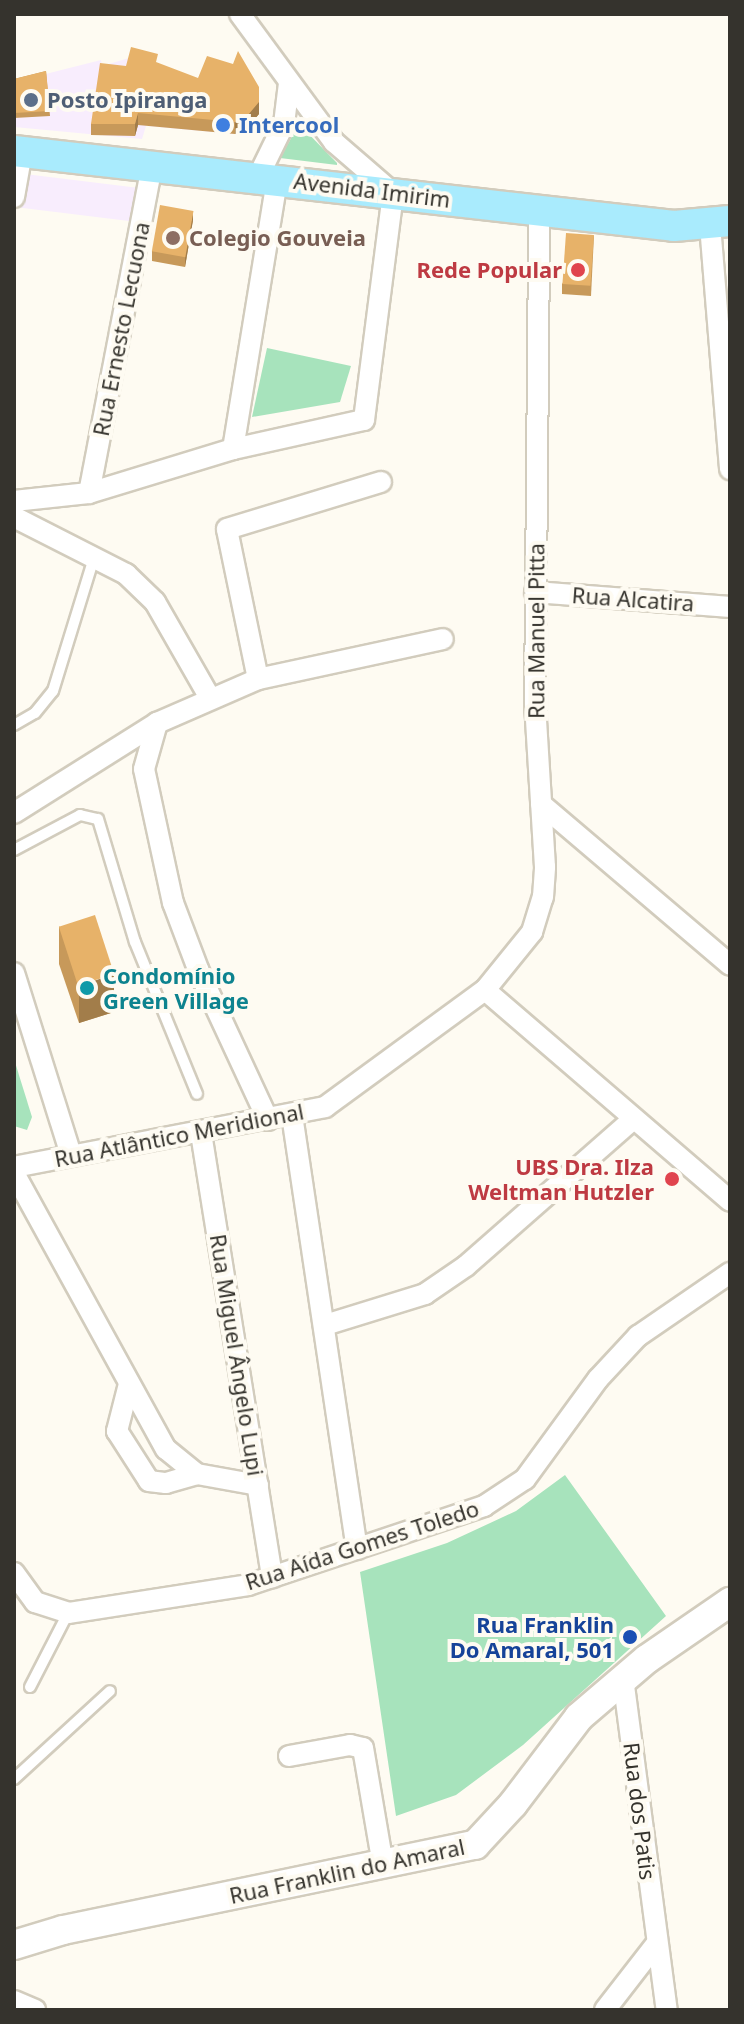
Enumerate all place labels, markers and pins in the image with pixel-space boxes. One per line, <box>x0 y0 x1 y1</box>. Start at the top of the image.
place label: Posto Ipiranga <box>47 87 207 113</box>
marker: Posto Ipiranga <box>22 91 40 109</box>
place label: Intercool <box>239 112 339 138</box>
marker: Intercool <box>214 116 232 134</box>
place label: Colegio Gouveia <box>189 225 366 251</box>
marker: Colegio Gouveia <box>164 229 182 247</box>
place label: Rede Popular <box>416 257 562 283</box>
marker: Rede Popular <box>569 261 587 279</box>
place label: Condomínio Green Village <box>103 962 249 1014</box>
marker: Condomínio Green Village <box>78 979 96 997</box>
place label: UBS Dra. Ilza Weltman Hutzler <box>468 1153 654 1204</box>
marker: UBS Dra. Ilza Weltman Hutzler <box>661 1168 683 1190</box>
place label: Rua Franklin Do Amaral, 501 <box>450 1611 614 1662</box>
marker: Rua Franklin Do Amaral, 501 <box>621 1628 639 1646</box>

